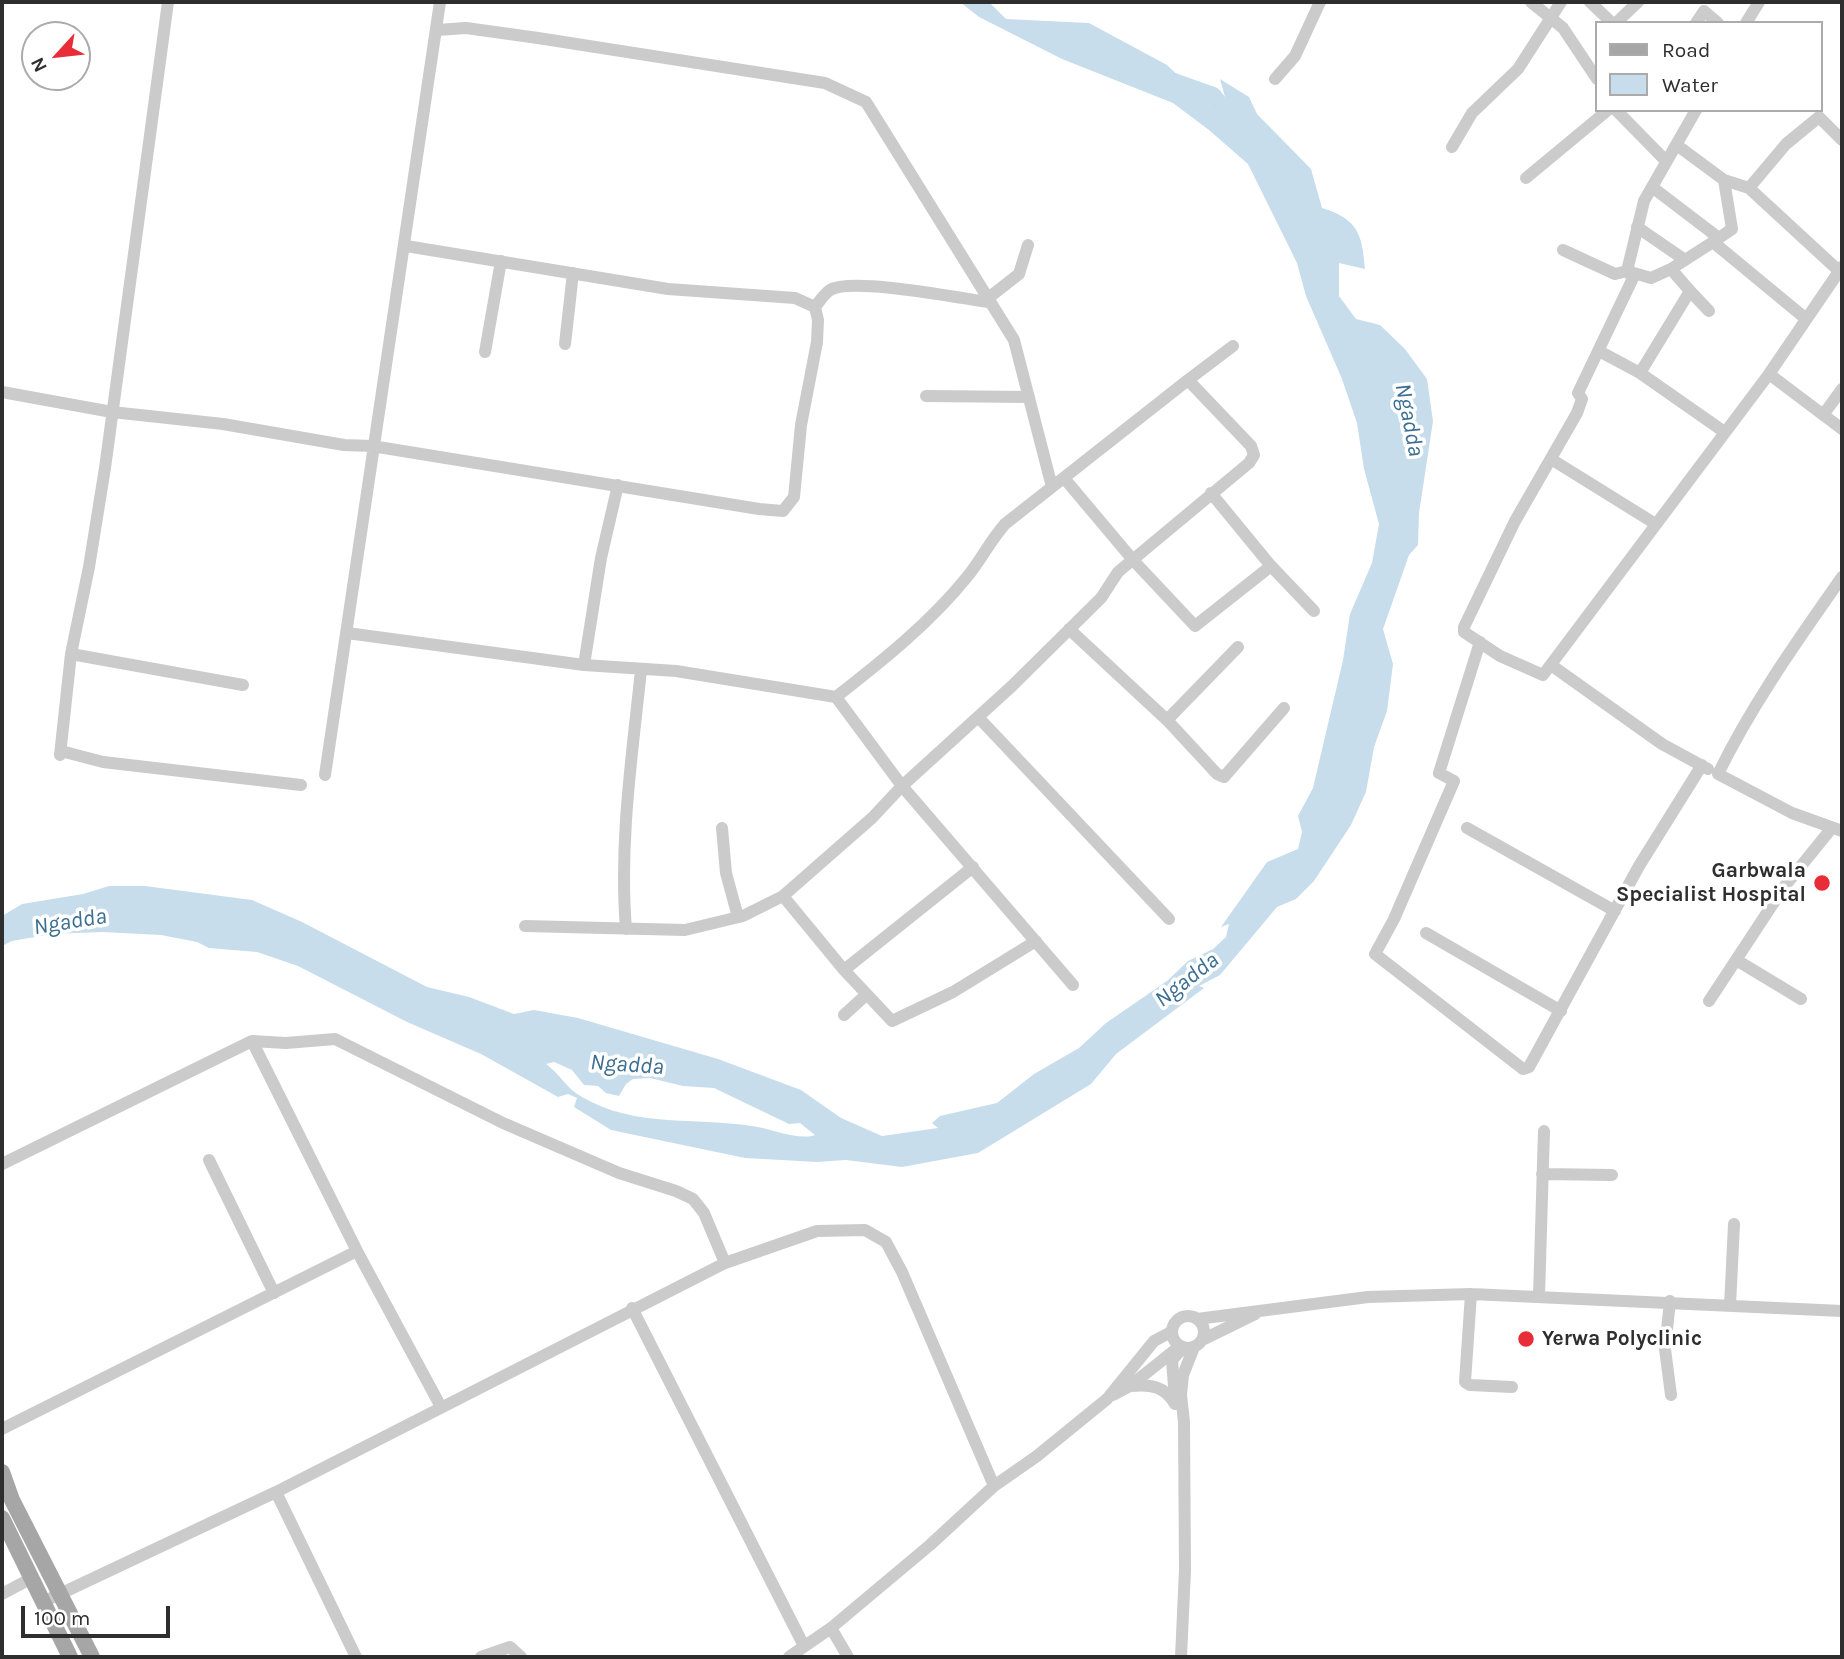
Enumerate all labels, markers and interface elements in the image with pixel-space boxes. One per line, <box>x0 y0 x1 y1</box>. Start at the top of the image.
north arrow <box>21 21 91 91</box>
legend <box>1596 21 1823 112</box>
text: Road <box>1662 38 1710 62</box>
text: N <box>26 54 52 76</box>
text: Water <box>1662 73 1718 97</box>
water label: Ngadda <box>1388 381 1430 459</box>
place label: Garbwala Specialist Hospital <box>1616 858 1806 908</box>
marker: Garbwala Specialist Hospital <box>1812 873 1832 893</box>
water label: Ngadda <box>31 903 109 941</box>
water label: Ngadda <box>1149 946 1225 1014</box>
water label: Ngadda <box>589 1049 665 1081</box>
place label: Yerwa Polyclinic <box>1542 1326 1702 1352</box>
marker: Yerwa Polyclinic <box>1516 1329 1536 1349</box>
scale bar <box>24 1592 173 1636</box>
text: 100 m <box>34 1606 91 1630</box>

